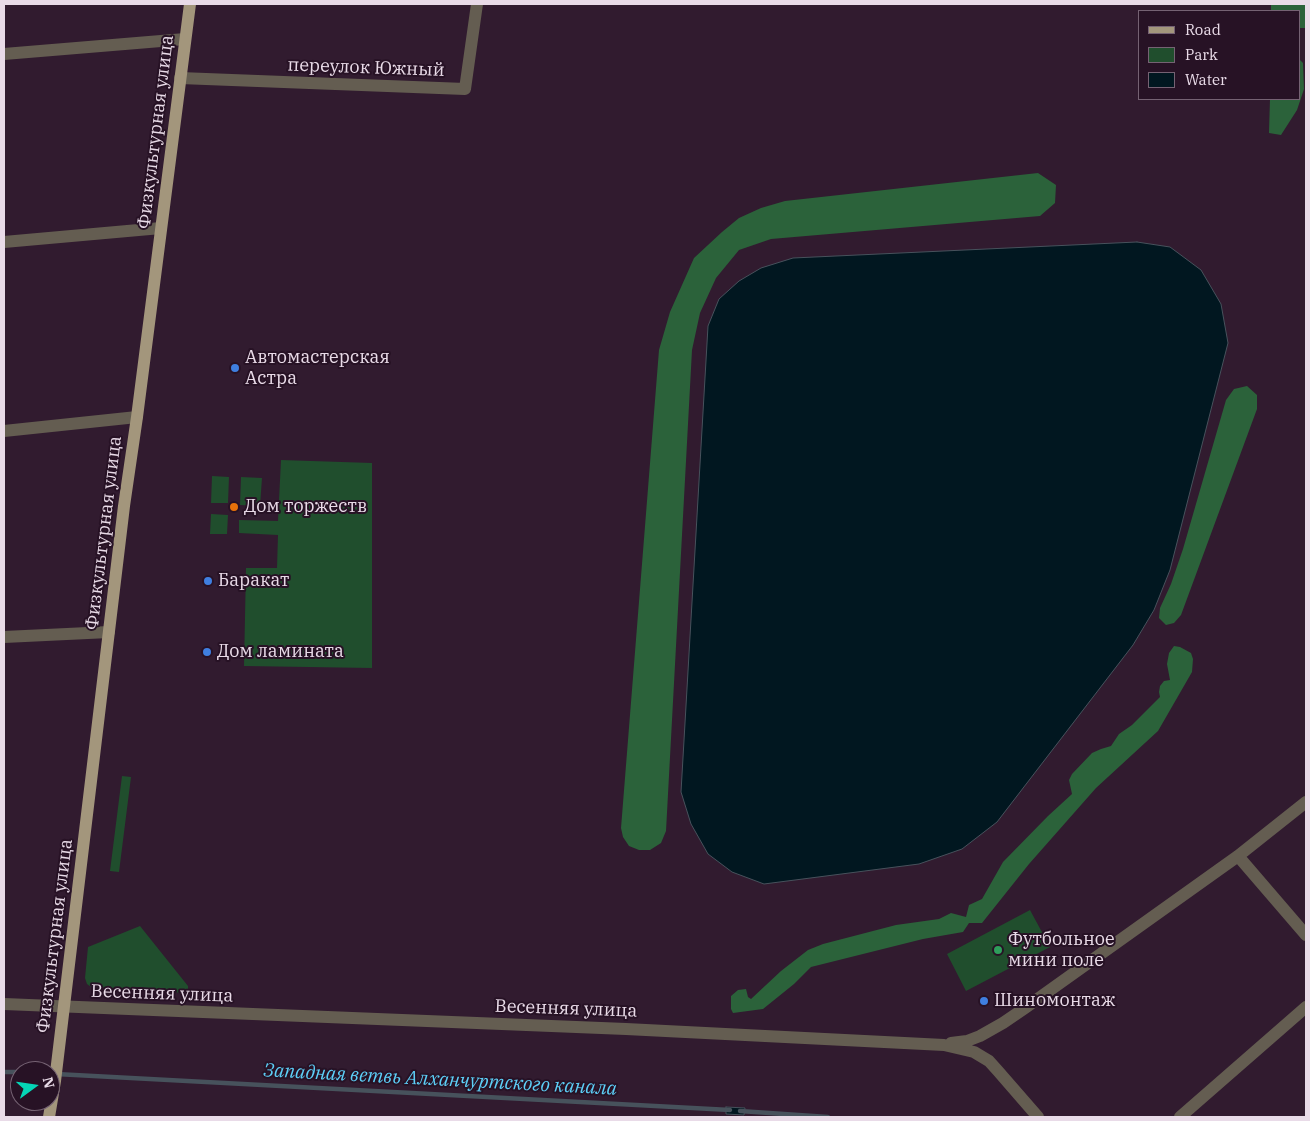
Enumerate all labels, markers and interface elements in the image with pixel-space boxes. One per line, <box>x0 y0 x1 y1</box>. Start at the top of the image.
legend <box>1138 10 1300 100</box>
text: Road <box>1185 20 1221 39</box>
street label: Физкультурная улица <box>133 34 179 230</box>
text: Park <box>1185 45 1218 64</box>
street label: переулок Южный <box>287 54 445 82</box>
text: Water <box>1185 70 1227 89</box>
place label: Автомастерская Астра <box>245 347 390 389</box>
marker: Автомастерская Астра <box>229 362 241 374</box>
street label: Физкультурная улица <box>81 435 127 631</box>
place label: Дом торжеств <box>244 496 367 518</box>
marker: Дом торжеств <box>228 501 240 513</box>
place label: Баракат <box>218 570 289 592</box>
marker: Баракат <box>202 575 214 587</box>
place label: Дом ламината <box>217 641 344 663</box>
marker: Дом ламината <box>201 646 213 658</box>
street label: Физкультурная улица <box>32 838 78 1034</box>
place label: Футбольное мини поле <box>1008 929 1115 972</box>
marker: Футбольное мини поле <box>992 944 1004 956</box>
street label: Весенняя улица <box>90 981 234 1007</box>
place label: Шиномонтаж <box>994 990 1115 1012</box>
marker: Шиномонтаж <box>978 995 990 1007</box>
street label: Весенняя улица <box>494 996 638 1022</box>
water label: Западная ветвь Алханчуртского канала <box>263 1059 617 1101</box>
north arrow <box>10 1061 60 1111</box>
text: N <box>39 1075 59 1090</box>

